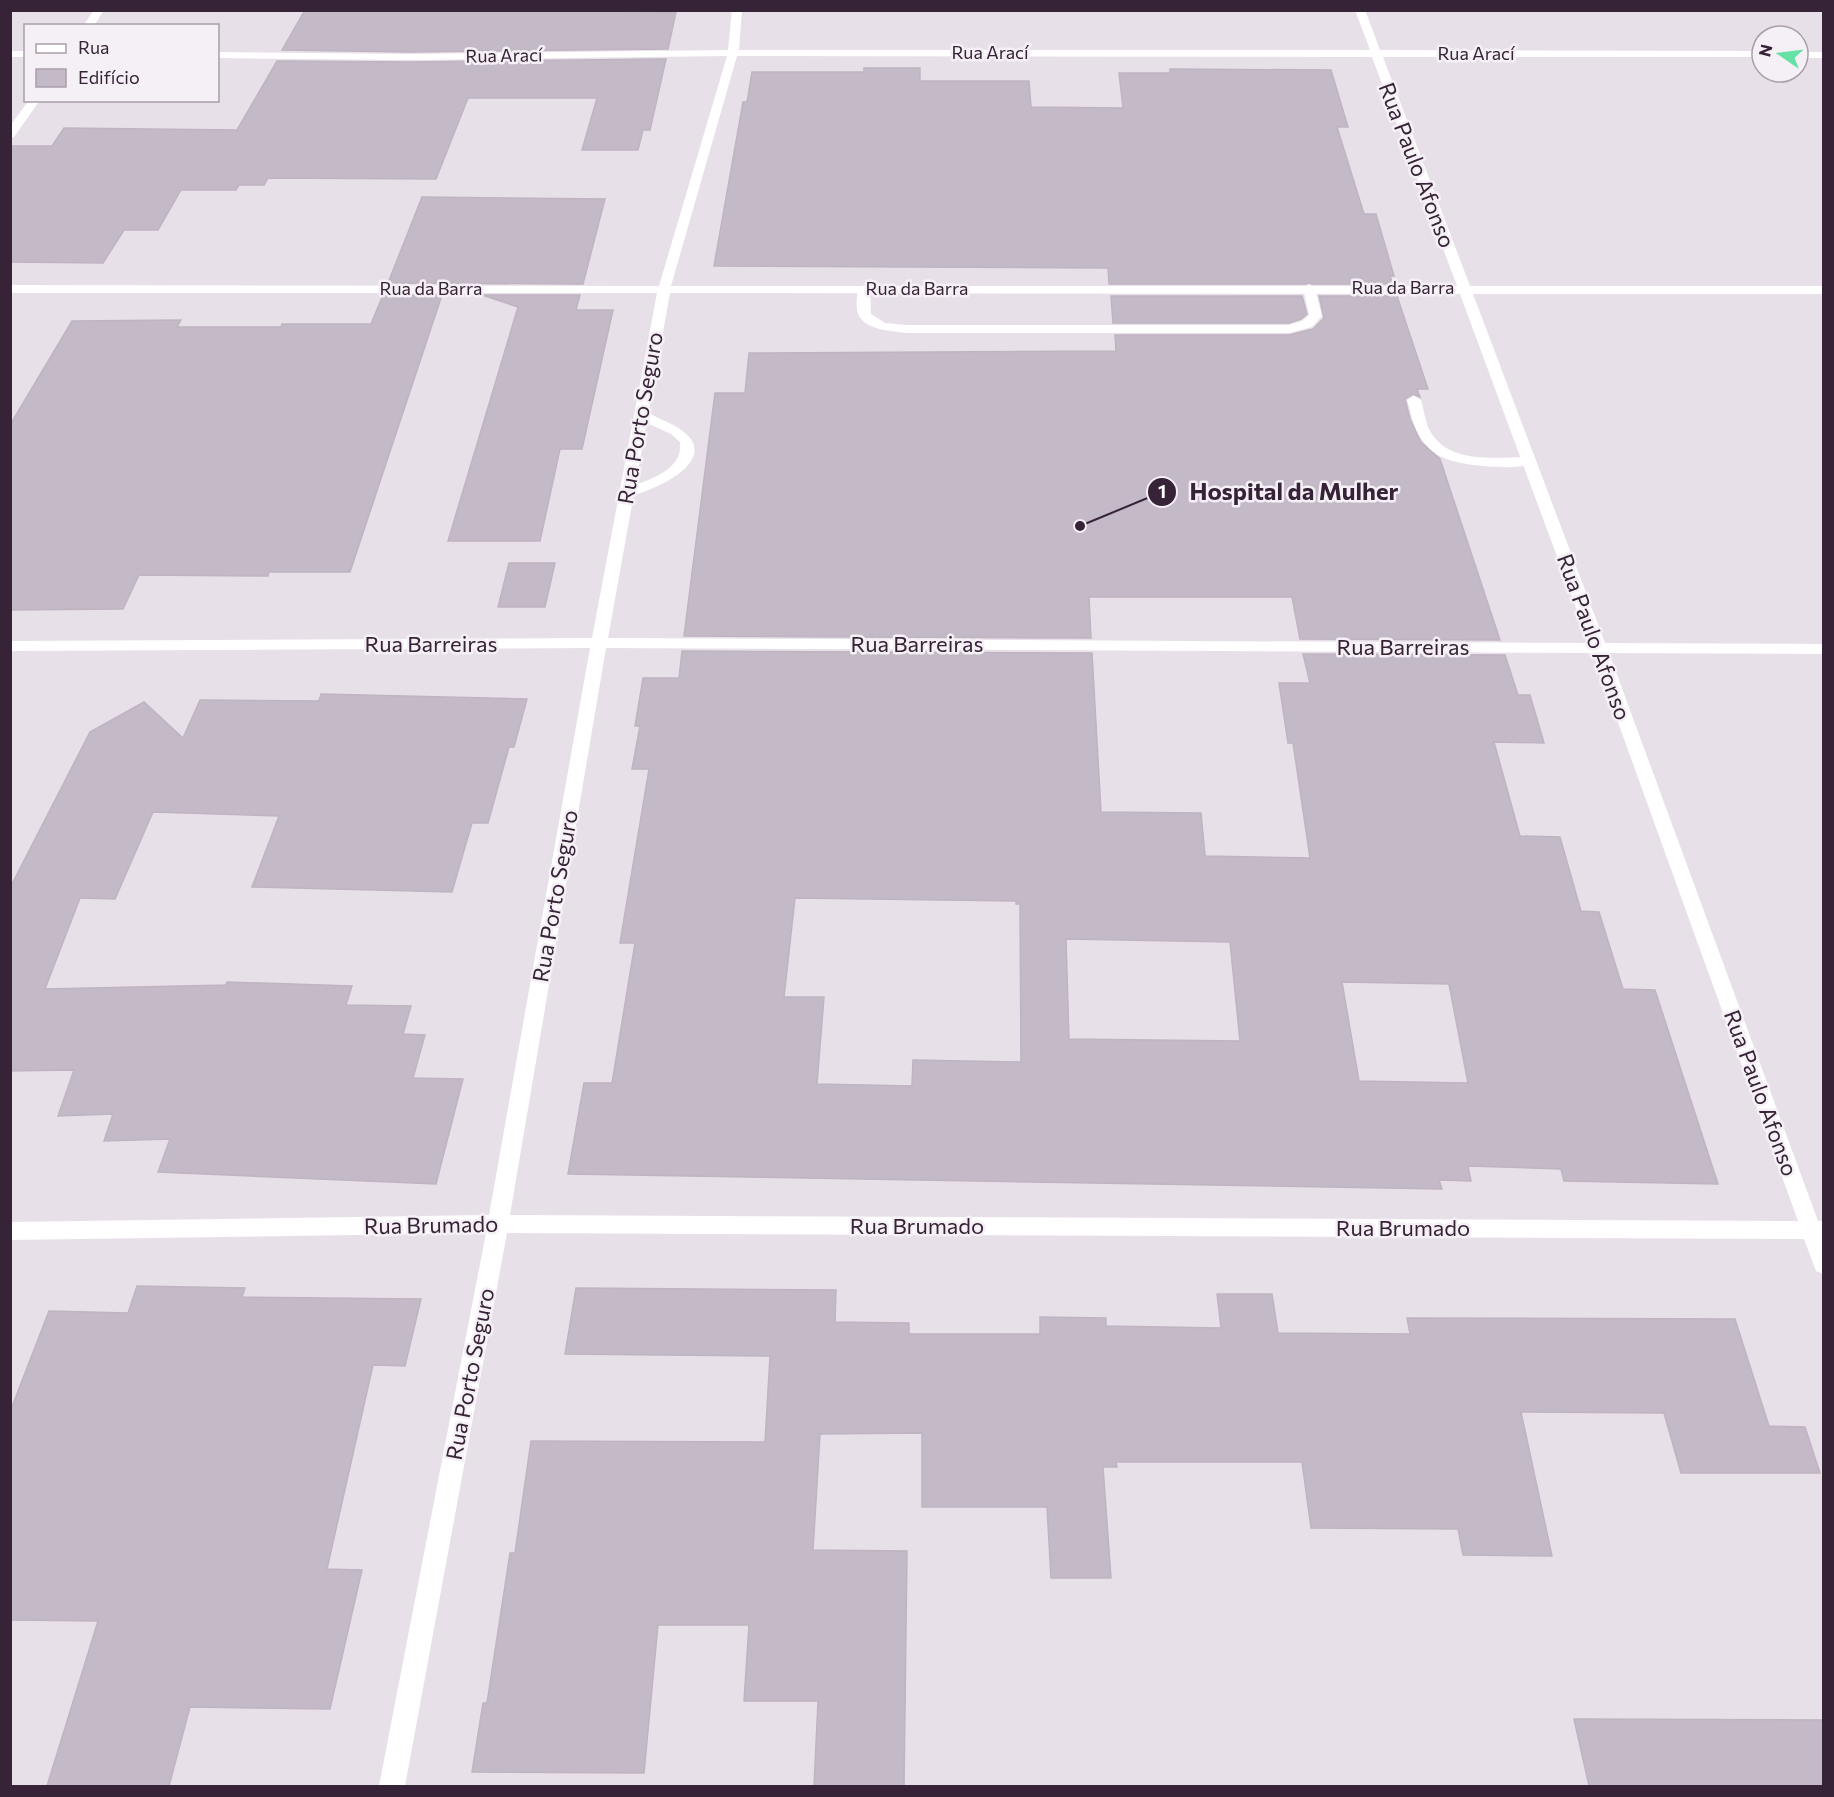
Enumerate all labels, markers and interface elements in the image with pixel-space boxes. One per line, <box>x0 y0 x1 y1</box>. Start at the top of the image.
legend <box>24 24 219 102</box>
north arrow <box>1750 24 1810 84</box>
text: Rua <box>78 36 109 58</box>
street label: Rua Arací <box>951 41 1030 63</box>
street label: Rua Arací <box>1437 42 1516 64</box>
text: N <box>1754 42 1776 58</box>
street label: Rua Arací <box>465 43 544 67</box>
text: Edifício <box>78 66 140 88</box>
street label: Rua Paulo Afonso <box>1374 78 1461 251</box>
street label: Rua da Barra <box>1352 276 1454 298</box>
street label: Rua da Barra <box>380 277 482 299</box>
street label: Rua da Barra <box>866 277 968 299</box>
street label: Rua Porto Seguro <box>611 330 668 506</box>
callout: Hospital da Mulher <box>1147 471 1410 513</box>
text: Hospital da Mulher <box>1190 476 1399 505</box>
text: 1 <box>1158 480 1166 502</box>
street label: Rua Paulo Afonso <box>1552 550 1637 724</box>
street label: Rua Barreiras <box>365 630 497 657</box>
street label: Rua Barreiras <box>851 630 983 657</box>
street label: Rua Barreiras <box>1337 633 1469 660</box>
street label: Rua Porto Seguro <box>526 808 583 984</box>
street label: Rua Paulo Afonso <box>1719 1006 1804 1180</box>
street label: Rua Brumado <box>364 1210 498 1239</box>
street label: Rua Brumado <box>850 1212 984 1239</box>
street label: Rua Brumado <box>1336 1214 1470 1241</box>
street label: Rua Porto Seguro <box>440 1286 499 1462</box>

